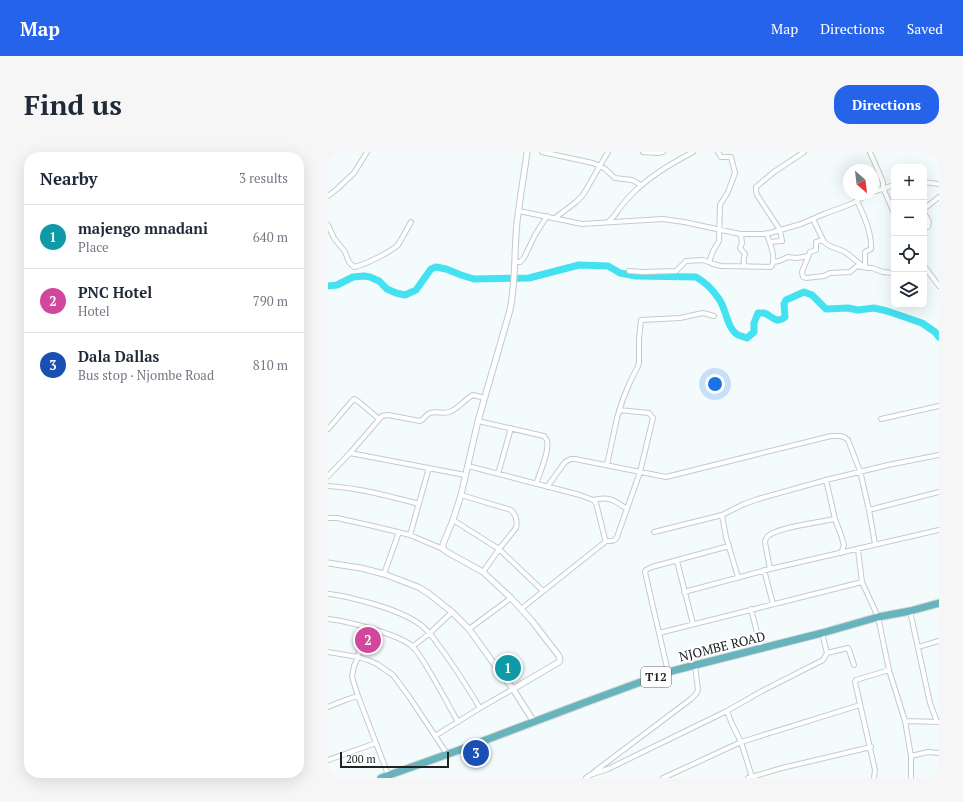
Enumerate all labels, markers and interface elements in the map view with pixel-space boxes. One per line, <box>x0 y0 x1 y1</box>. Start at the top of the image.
text: Map <box>20 16 60 41</box>
text: Map <box>771 19 798 38</box>
text: Directions <box>820 19 885 38</box>
text: Saved <box>907 19 943 38</box>
button: Directions <box>834 85 939 124</box>
text: Find us <box>24 86 122 123</box>
north arrow <box>843 164 879 200</box>
map controls <box>891 164 927 308</box>
button: + <box>891 164 927 200</box>
text: Nearby <box>40 167 98 190</box>
text: 3 results <box>239 169 288 187</box>
button: − <box>891 200 927 236</box>
text: majengo mnadani <box>78 218 208 238</box>
text: 1 <box>49 228 57 246</box>
text: 640 m <box>253 228 288 246</box>
button: locate <box>891 236 927 272</box>
text: Place <box>78 238 109 256</box>
button: layers <box>891 272 927 308</box>
text: PNC Hotel <box>78 282 152 302</box>
text: 2 <box>49 292 57 310</box>
text: 790 m <box>253 292 288 310</box>
text: Hotel <box>78 302 110 320</box>
text: Dala Dallas <box>78 346 159 366</box>
text: 3 <box>49 356 57 374</box>
text: 810 m <box>253 356 288 374</box>
text: Bus stop · Njombe Road <box>78 366 214 384</box>
your location <box>705 374 725 394</box>
pin: 2 <box>355 625 381 655</box>
street label: NJOMBE ROAD <box>677 627 767 665</box>
pin: 1 <box>495 653 521 683</box>
road number: T12 <box>641 667 671 687</box>
pin: 3 <box>463 738 489 768</box>
scale bar <box>340 750 449 769</box>
text: 200 m <box>346 752 376 766</box>

